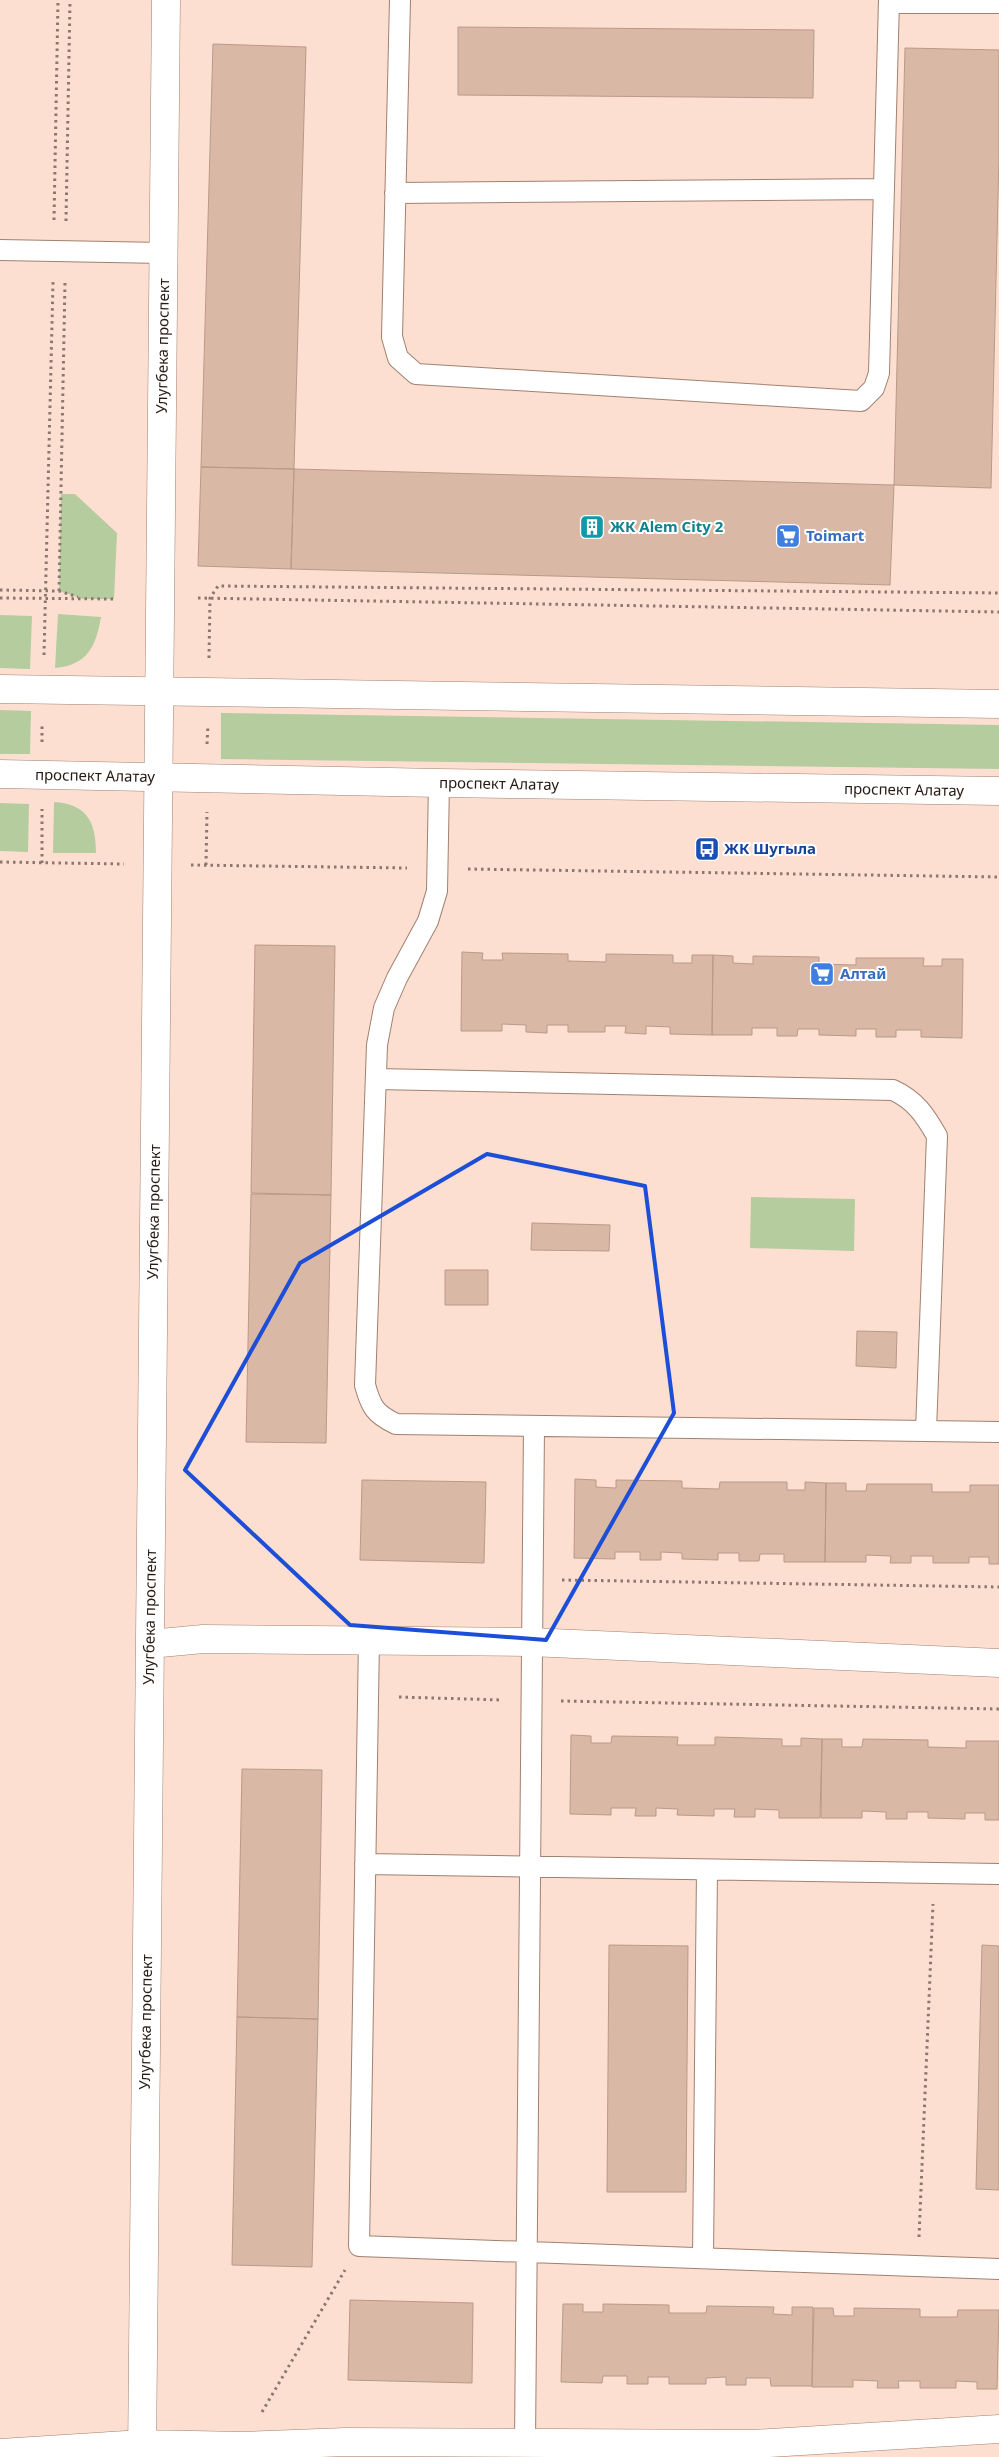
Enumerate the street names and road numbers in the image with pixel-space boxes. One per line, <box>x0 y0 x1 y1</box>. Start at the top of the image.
street label: Улугбека проспект <box>151 278 173 414</box>
street label: проспект Алатау <box>35 764 156 786</box>
street label: проспект Алатау <box>439 772 560 794</box>
street label: проспект Алатау <box>844 778 965 800</box>
street label: Улугбека проспект <box>142 1144 164 1280</box>
street label: Улугбека проспект <box>138 1549 160 1685</box>
street label: Улугбека проспект <box>134 1954 156 2090</box>

